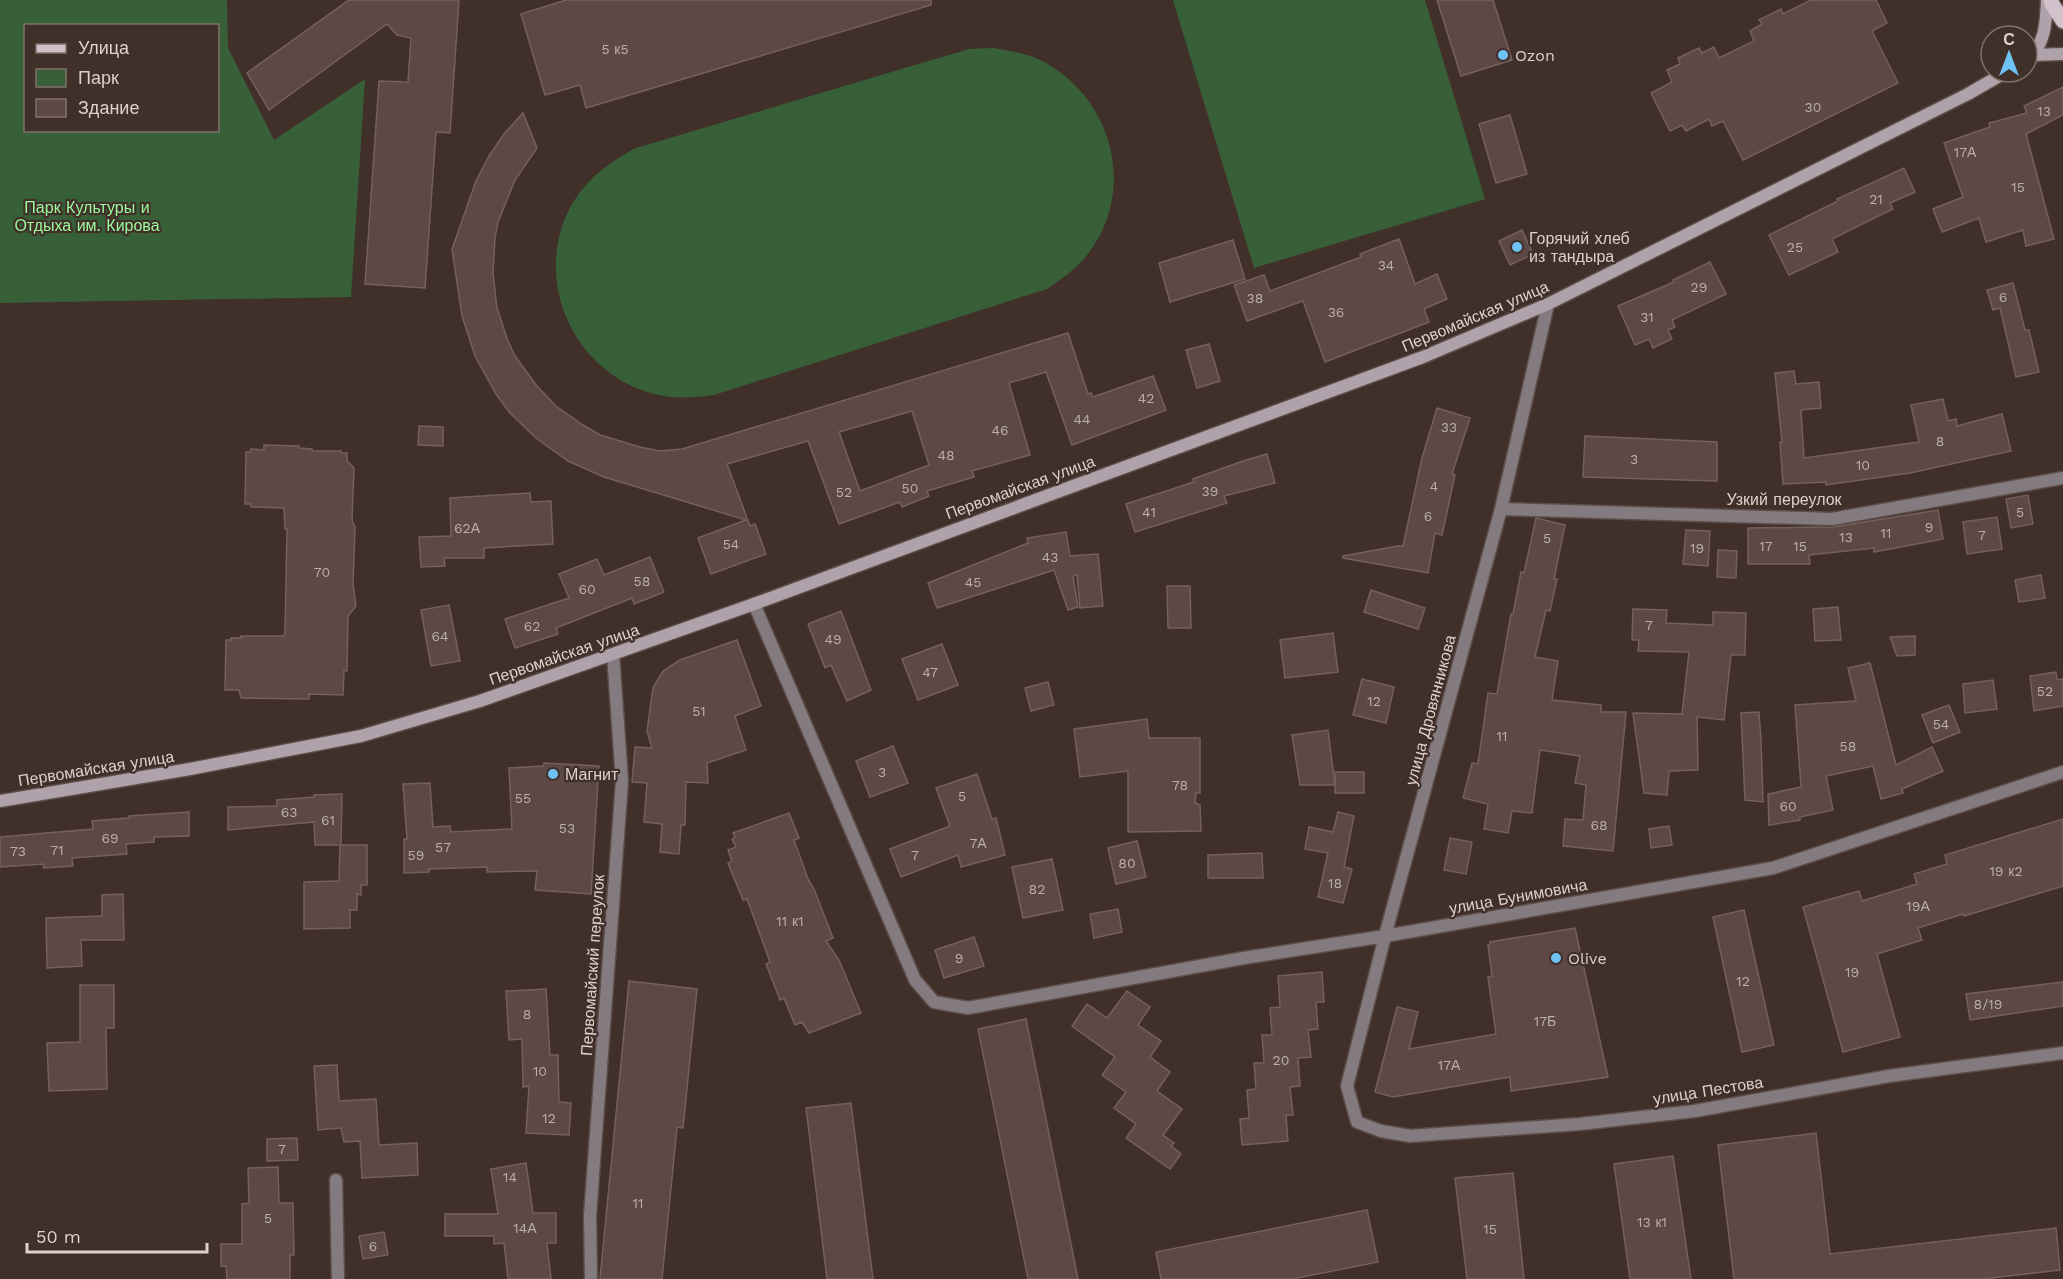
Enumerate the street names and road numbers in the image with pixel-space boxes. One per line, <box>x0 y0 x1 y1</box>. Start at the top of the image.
street label: Первомайская улица <box>1399 277 1552 356</box>
street label: Первомайская улица <box>943 452 1098 523</box>
street label: Узкий переулок <box>1726 490 1843 509</box>
street label: Первомайская улица <box>487 620 642 689</box>
street label: улица Дровянникова <box>1401 633 1460 787</box>
street label: Первомайская улица <box>17 747 176 790</box>
street label: Первомайский переулок <box>577 873 608 1056</box>
street label: улица Бунимовича <box>1448 875 1589 918</box>
street label: улица Пестова <box>1652 1072 1765 1109</box>

